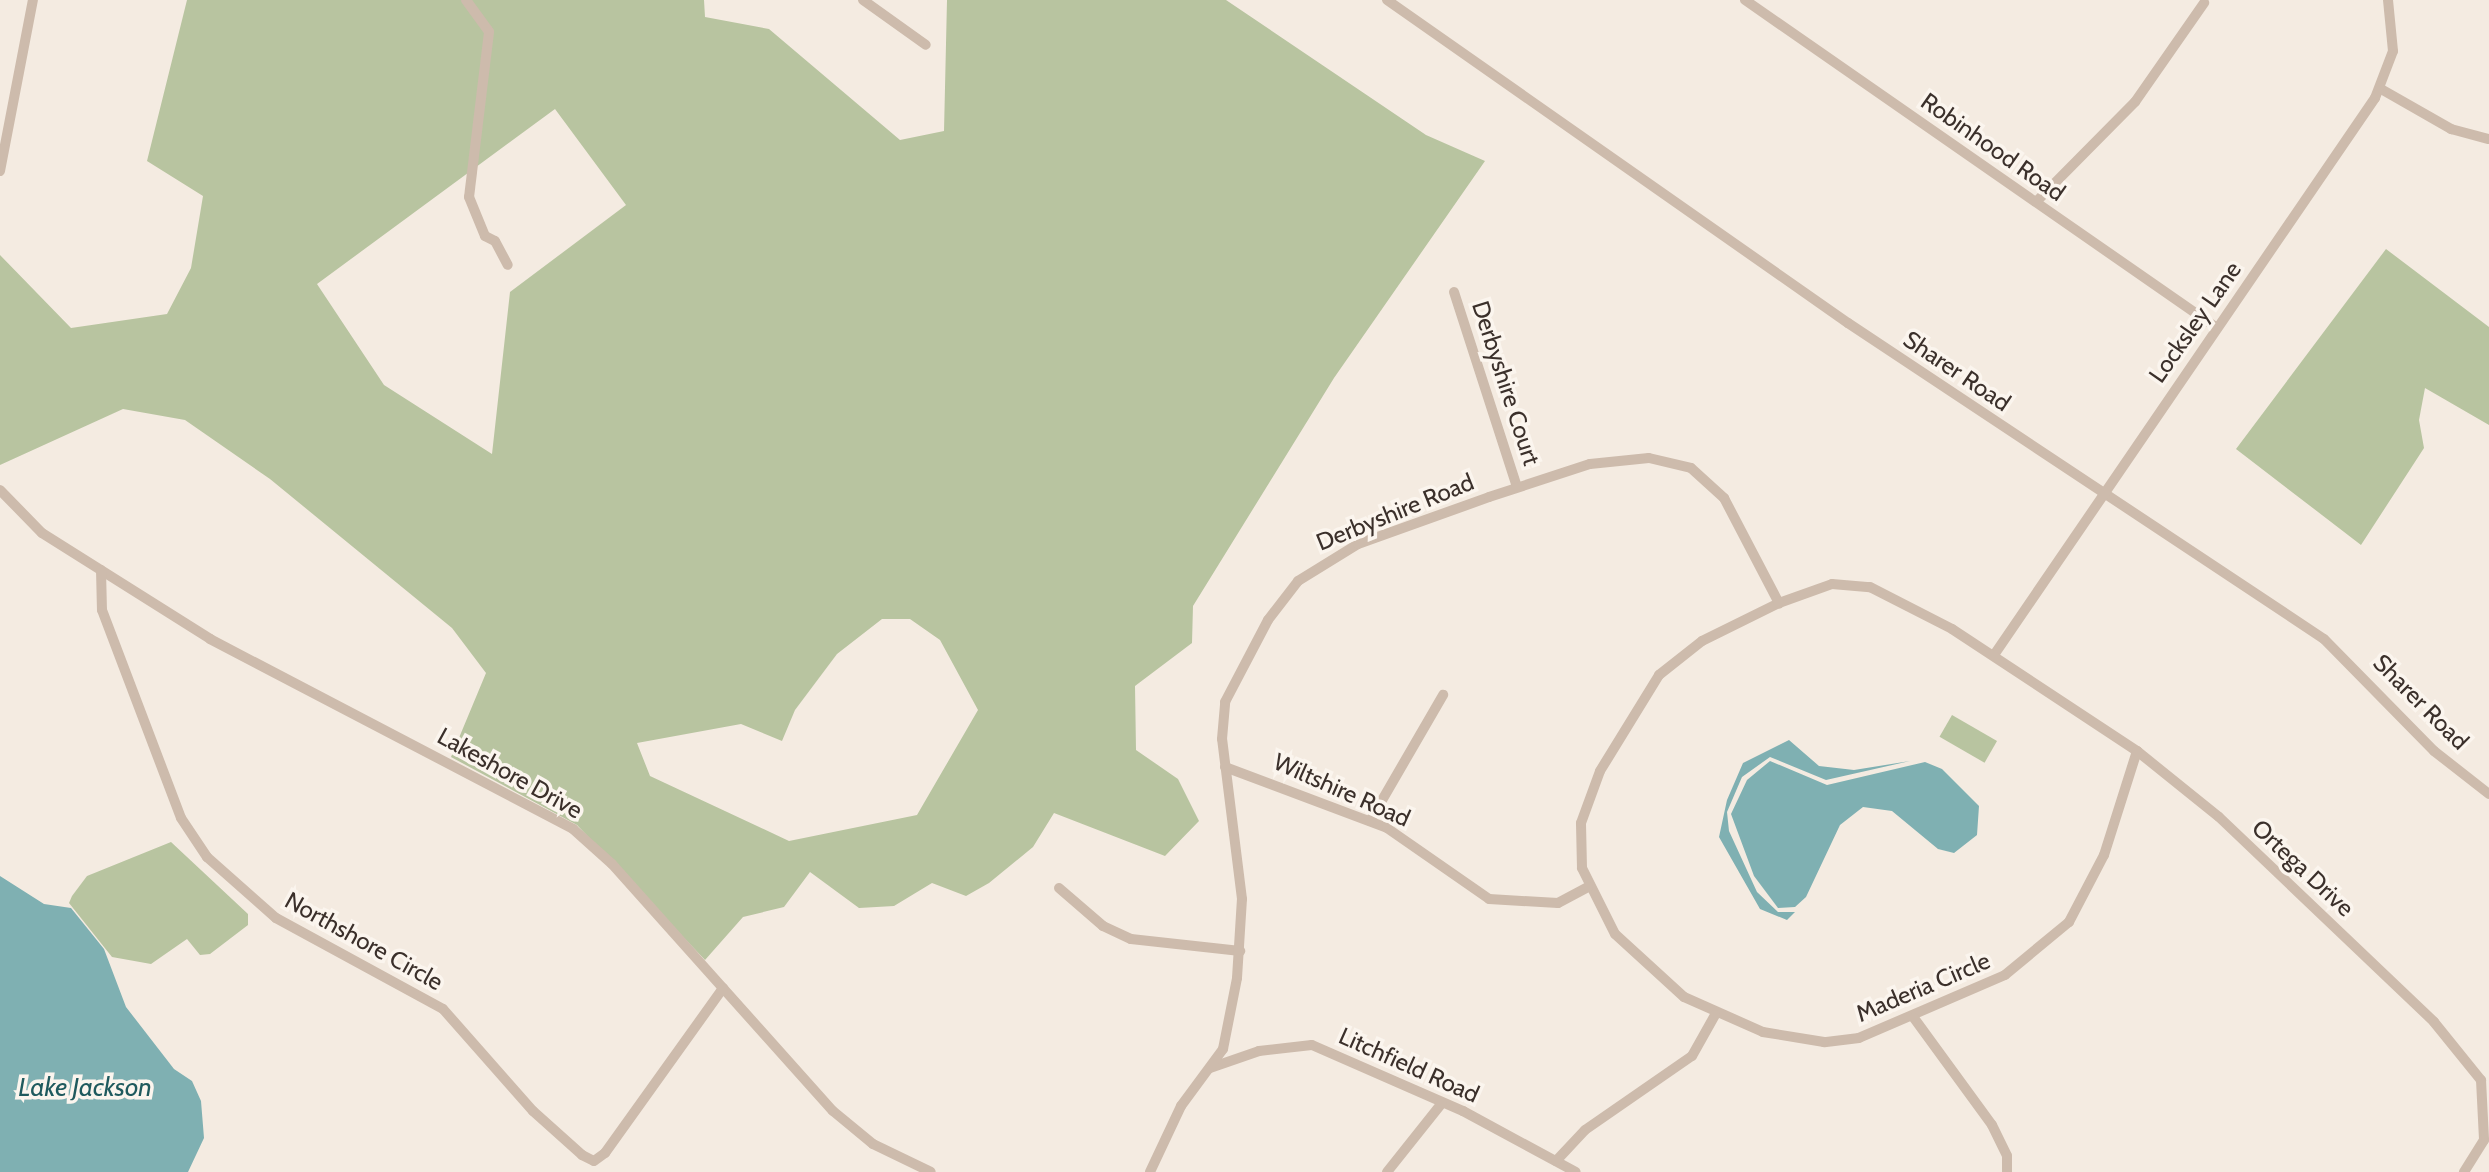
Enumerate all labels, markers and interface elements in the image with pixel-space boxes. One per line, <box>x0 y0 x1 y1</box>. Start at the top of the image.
street label: Robinhood Road <box>1915 87 2071 207</box>
street label: Locksley Lane <box>2143 256 2247 388</box>
street label: Derbyshire Court <box>1466 297 1546 469</box>
street label: Sharer Road <box>1898 325 2016 417</box>
street label: Derbyshire Road <box>1312 467 1478 557</box>
street label: Sharer Road <box>2367 648 2475 756</box>
street label: Lakeshore Drive <box>433 721 587 825</box>
street label: Wiltshire Road <box>1269 747 1415 833</box>
street label: Ortega Drive <box>2246 814 2360 922</box>
street label: Northshore Circle <box>280 886 448 996</box>
street label: Maderia Circle <box>1852 946 1994 1028</box>
street label: Litchfield Road <box>1334 1021 1484 1109</box>
water label: Lake Jackson <box>18 1072 152 1104</box>

